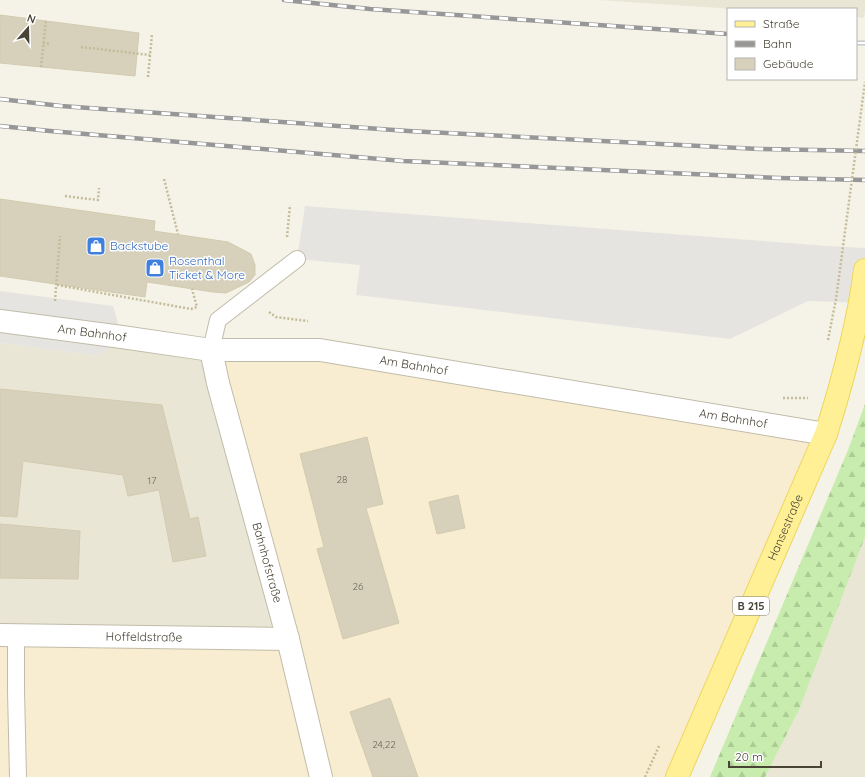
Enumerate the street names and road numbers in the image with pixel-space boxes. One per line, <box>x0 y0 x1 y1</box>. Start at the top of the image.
street label: Am Bahnhof <box>57 321 128 345</box>
street label: Am Bahnhof <box>378 352 450 378</box>
street label: Am Bahnhof <box>698 405 769 431</box>
street label: Hansestraße <box>764 492 806 563</box>
street label: Bahnhofstraße <box>249 521 286 605</box>
road number: B 215 <box>733 597 769 615</box>
street label: Hoffeldstraße <box>106 628 183 645</box>

